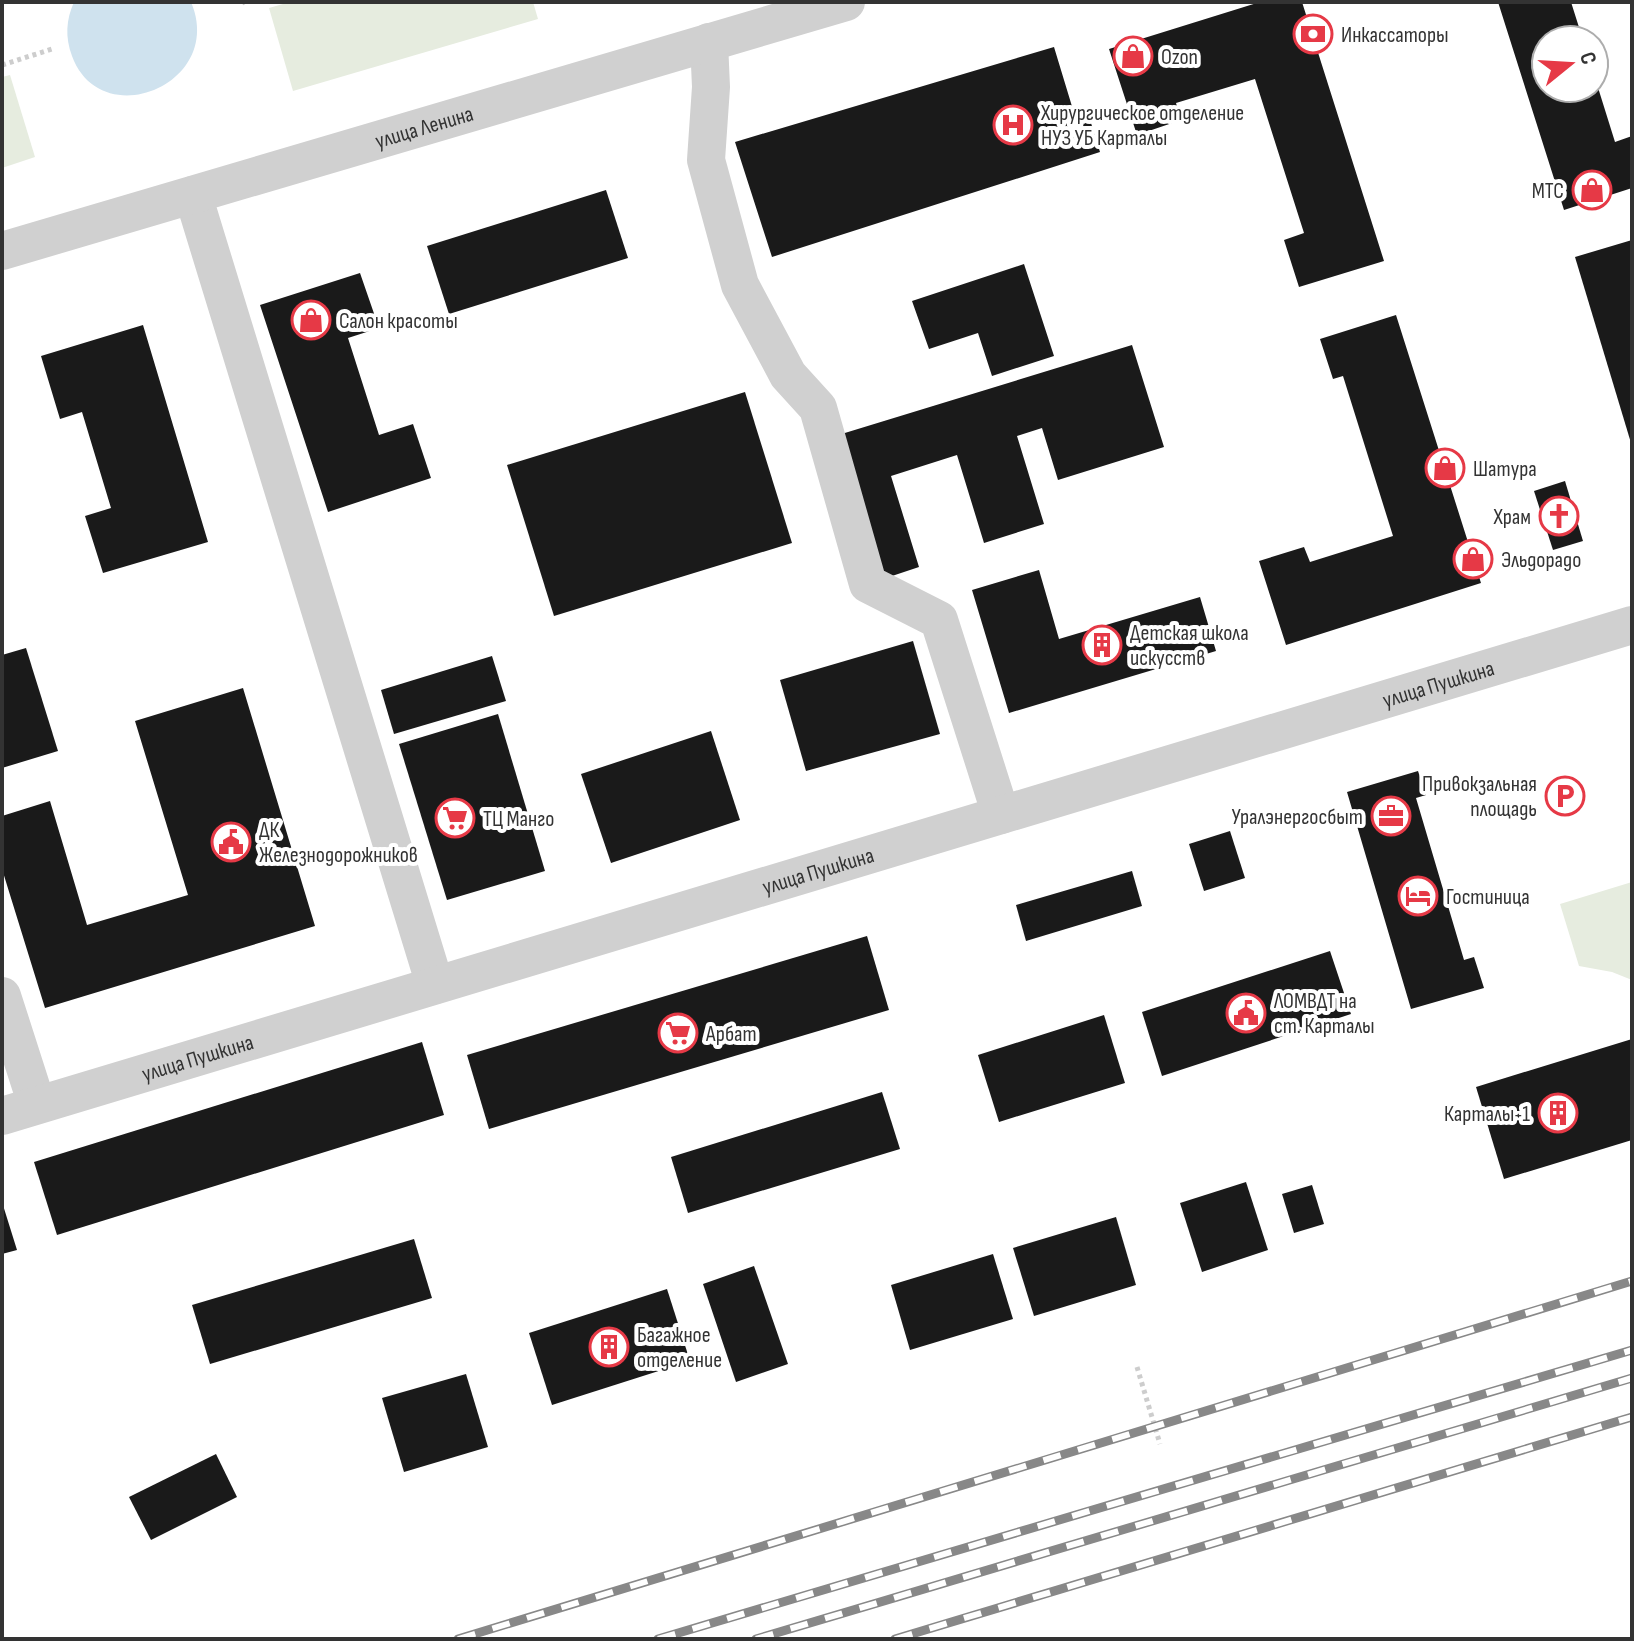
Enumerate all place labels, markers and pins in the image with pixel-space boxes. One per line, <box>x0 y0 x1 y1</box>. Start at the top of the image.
bank icon: Инкассаторы <box>1292 13 1334 55</box>
place label: Инкассаторы <box>1341 22 1449 49</box>
shop icon: Ozon <box>1112 35 1154 77</box>
place label: Ozon <box>1161 44 1198 71</box>
place label: Хирургическое отделение НУЗ УБ Карталы <box>1040 100 1244 152</box>
hospital icon: Хирургическое отделение НУЗ УБ Карталы <box>992 104 1034 146</box>
shop icon: МТС <box>1571 169 1613 211</box>
place label: МТС <box>1532 178 1564 205</box>
shop icon: Салон красоты <box>290 299 332 341</box>
place label: Салон красоты <box>339 308 458 335</box>
shop icon: Шатура <box>1424 447 1466 489</box>
place label: Шатура <box>1473 456 1537 483</box>
church icon: Храм <box>1538 495 1580 537</box>
place label: Храм <box>1492 504 1531 531</box>
shop icon: Эльдорадо <box>1452 538 1494 580</box>
place label: Эльдорадо <box>1501 547 1581 574</box>
place label: Детская школа искусств <box>1130 620 1249 672</box>
building icon: Детская школа искусств <box>1081 624 1123 666</box>
place label: Привокзальная площадь <box>1422 771 1537 823</box>
parking icon: Привокзальная площадь <box>1544 775 1586 817</box>
office icon: Уралэнергосбыт <box>1370 795 1412 837</box>
supermarket icon: ТЦ Манго <box>434 797 476 839</box>
place label: Уралэнергосбыт <box>1232 804 1363 831</box>
place label: ТЦ Манго <box>483 806 555 833</box>
place label: ДК Железнодорожников <box>259 817 418 869</box>
public building icon: ДК Железнодорожников <box>210 821 252 863</box>
hotel icon: Гостиница <box>1397 875 1439 917</box>
place label: Гостиница <box>1446 884 1530 911</box>
place label: ЛОМВДТ на ст. Карталы <box>1273 988 1375 1040</box>
public building icon: ЛОМВДТ на ст. Карталы <box>1225 992 1267 1034</box>
supermarket icon: Арбат <box>657 1012 699 1054</box>
place label: Арбат <box>705 1021 757 1048</box>
building icon: Карталы-1 <box>1537 1092 1579 1134</box>
place label: Карталы-1 <box>1444 1101 1530 1128</box>
place label: Багажное отделение <box>637 1322 722 1374</box>
building icon: Багажное отделение <box>588 1326 630 1368</box>

